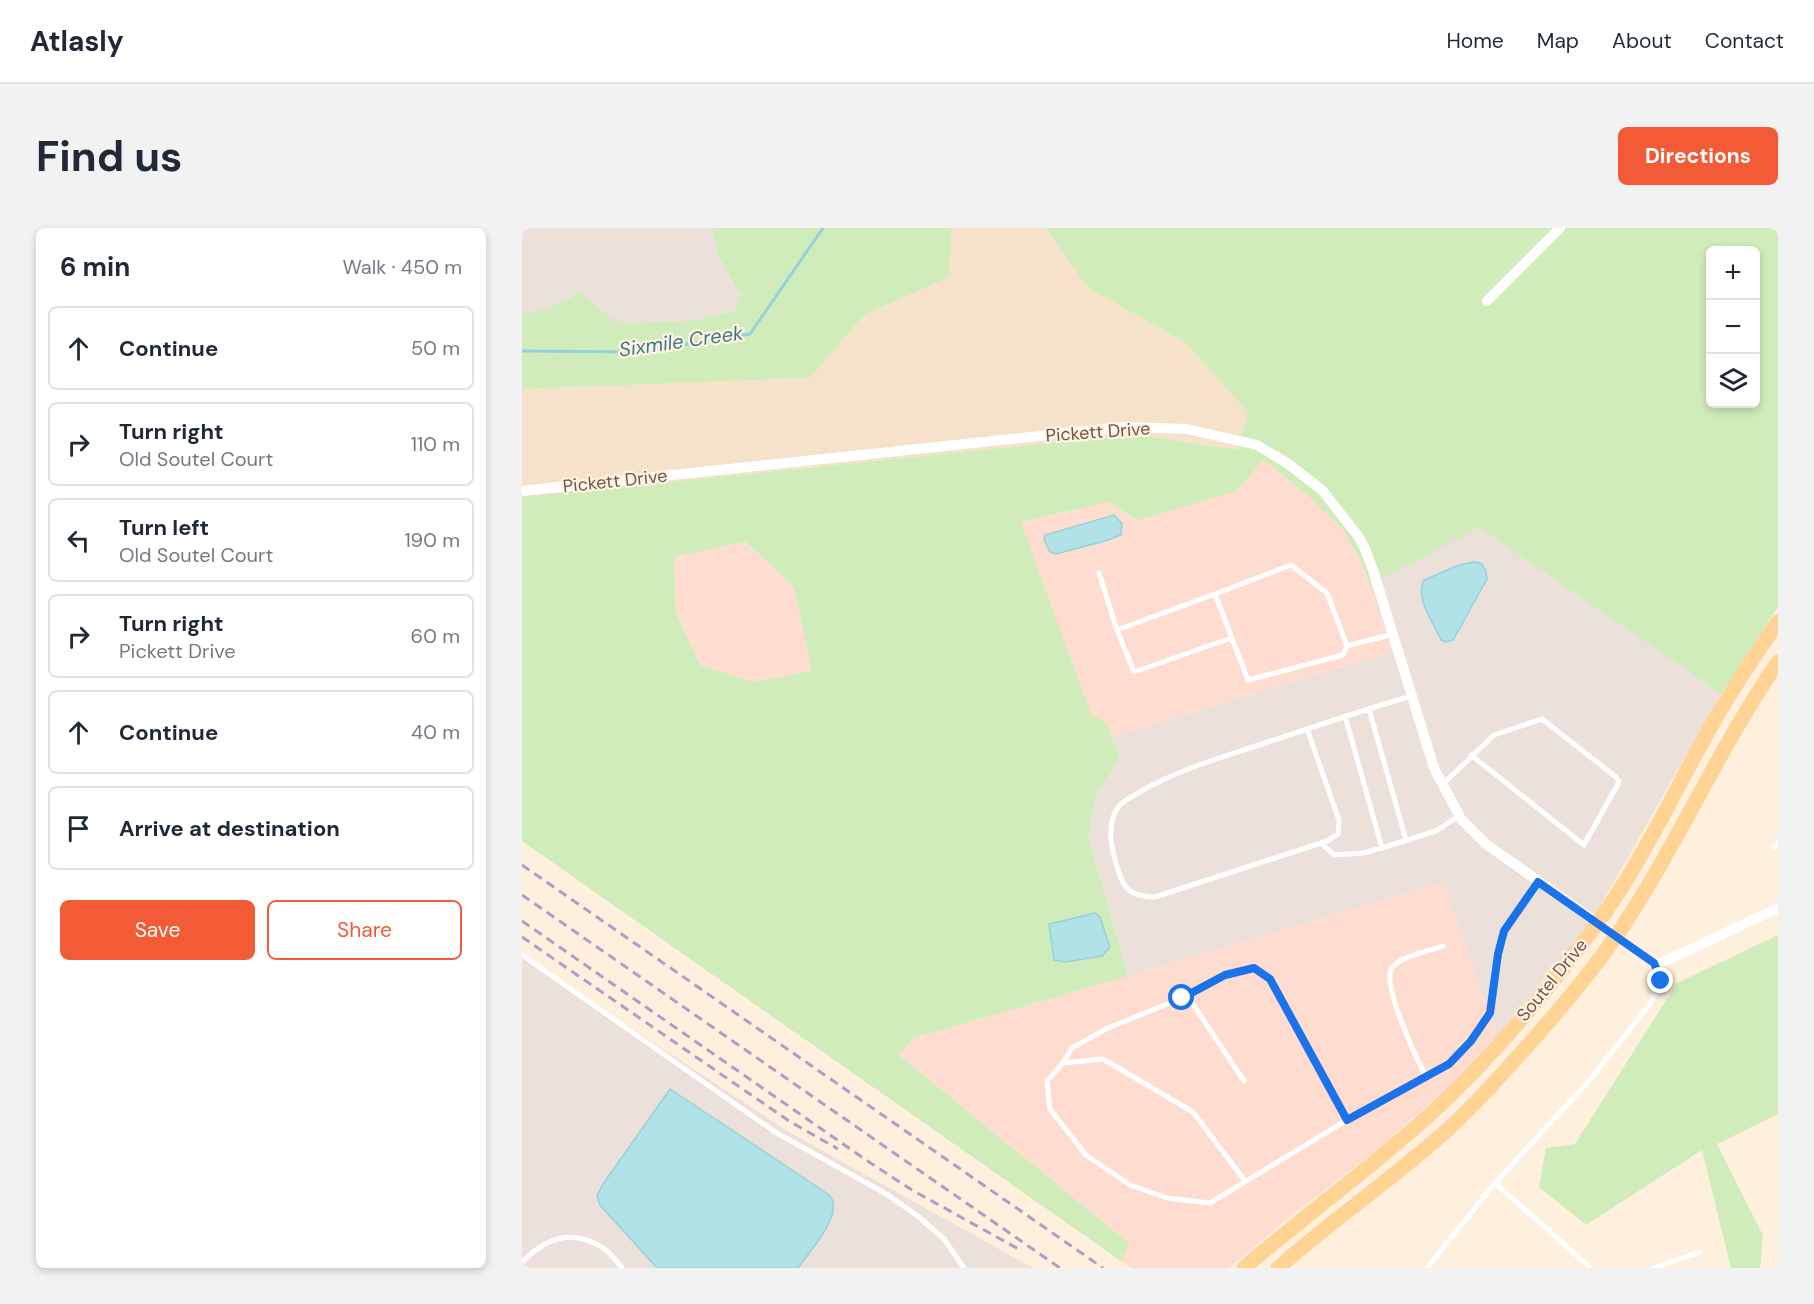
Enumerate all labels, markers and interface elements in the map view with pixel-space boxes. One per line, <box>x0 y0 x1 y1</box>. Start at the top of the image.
text: Atlasly <box>30 23 124 60</box>
text: Home <box>1446 27 1504 55</box>
text: Map <box>1537 27 1579 55</box>
text: About <box>1612 27 1672 55</box>
text: Contact <box>1705 27 1784 55</box>
button: Directions <box>1618 127 1778 185</box>
text: Find us <box>36 129 182 184</box>
map controls <box>1706 246 1760 408</box>
button: + <box>1706 246 1760 300</box>
text: 6 min <box>60 250 130 284</box>
text: Walk · 450 m <box>342 254 462 280</box>
button: − <box>1706 300 1760 354</box>
water label: Sixmile Creek <box>617 319 745 363</box>
icon: ahead <box>62 332 95 365</box>
text: Continue <box>119 334 218 363</box>
text: 50 m <box>411 335 460 361</box>
button: layers <box>1706 354 1760 408</box>
street label: Pickett Drive <box>1045 416 1151 448</box>
text: Turn right <box>119 417 224 446</box>
icon: right <box>62 428 95 461</box>
text: 110 m <box>411 431 460 457</box>
text: Old Soutel Court <box>119 446 273 472</box>
street label: Pickett Drive <box>562 464 668 498</box>
text: Turn left <box>119 513 209 542</box>
icon: left <box>62 524 95 557</box>
text: 190 m <box>404 527 460 553</box>
text: Old Soutel Court <box>119 542 273 568</box>
text: Turn right <box>119 609 224 638</box>
icon: right <box>62 620 95 653</box>
text: 60 m <box>411 623 460 649</box>
text: Pickett Drive <box>119 638 236 664</box>
icon: ahead <box>62 716 95 749</box>
text: Continue <box>119 718 218 747</box>
text: 40 m <box>411 719 460 745</box>
icon: arrive <box>62 812 95 845</box>
text: Arrive at destination <box>119 814 340 843</box>
button: Save <box>60 900 255 960</box>
button: Share <box>267 900 462 960</box>
street label: Soutel Drive <box>1511 934 1593 1026</box>
route end <box>1647 967 1673 993</box>
route start <box>1168 984 1194 1010</box>

